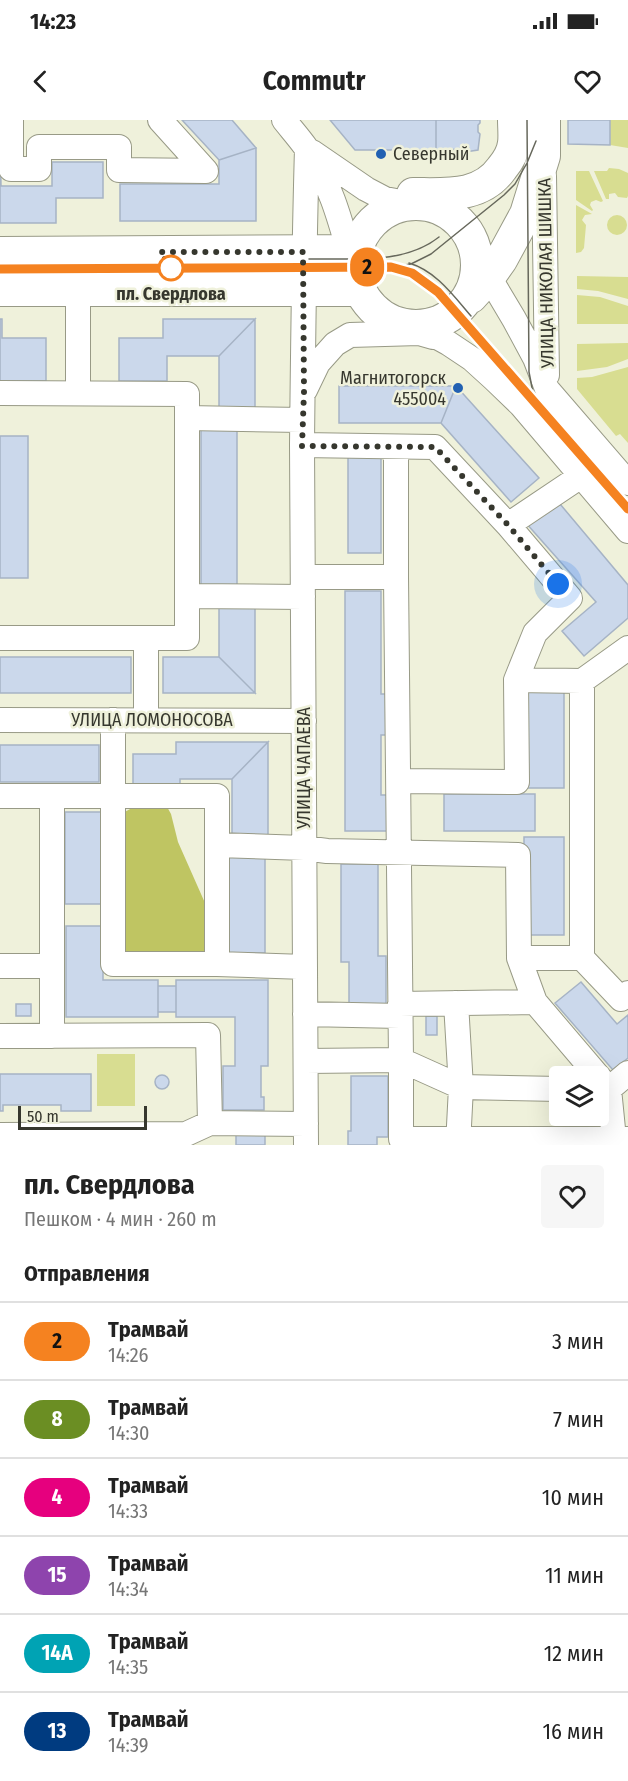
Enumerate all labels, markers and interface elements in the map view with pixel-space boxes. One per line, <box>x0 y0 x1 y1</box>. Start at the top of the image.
text: 14:23 <box>30 8 76 35</box>
icon: back <box>24 65 57 98</box>
text: Commutr <box>263 65 365 97</box>
icon: heart <box>571 65 604 98</box>
place label: Северный <box>393 143 469 165</box>
marker: Северный <box>374 147 388 161</box>
street label: УЛИЦА НИКОЛАЯ ШИШКА <box>533 177 559 369</box>
line badge: 2 <box>348 248 386 286</box>
text: 2 <box>362 254 372 280</box>
marker: пл. Свердлова <box>158 255 184 281</box>
place label: пл. Свердлова <box>116 283 226 305</box>
place label: Магнитогорск 455004 <box>340 367 447 410</box>
marker: Магнитогорск 455004 <box>451 381 465 395</box>
your location <box>543 569 573 599</box>
street label: УЛИЦА ЧАПАЕВА <box>293 707 315 830</box>
street label: УЛИЦА ЛОМОНОСОВА <box>70 709 233 731</box>
map controls <box>549 1066 609 1126</box>
button: layers <box>549 1066 609 1126</box>
scale bar <box>18 1103 147 1130</box>
text: 50 m <box>27 1107 59 1126</box>
button: heart <box>541 1165 604 1228</box>
text: пл. Свердлова <box>24 1168 195 1201</box>
text: Пешком · 4 мин · 260 m <box>24 1207 217 1231</box>
text: Отправления <box>24 1260 150 1287</box>
text: Трамвай <box>108 1316 189 1343</box>
text: 2 <box>52 1328 62 1354</box>
text: 3 мин <box>552 1328 604 1355</box>
text: 14:26 <box>108 1343 148 1367</box>
text: Трамвай <box>108 1394 189 1421</box>
text: 8 <box>51 1406 63 1432</box>
text: 7 мин <box>553 1406 604 1433</box>
text: 14:30 <box>108 1421 149 1445</box>
text: Трамвай <box>108 1472 189 1499</box>
text: 4 <box>52 1484 62 1510</box>
text: 10 мин <box>542 1484 604 1511</box>
text: 14:33 <box>108 1499 148 1523</box>
text: Трамвай <box>108 1550 189 1577</box>
text: 15 <box>47 1562 67 1588</box>
text: 11 мин <box>545 1562 604 1589</box>
text: 14:34 <box>108 1577 149 1601</box>
text: Трамвай <box>108 1628 189 1655</box>
text: 14А <box>41 1640 73 1666</box>
text: 12 мин <box>544 1640 604 1667</box>
text: 14:35 <box>108 1655 148 1679</box>
text: Трамвай <box>108 1706 189 1733</box>
text: 13 <box>48 1718 66 1744</box>
text: 16 мин <box>542 1718 604 1745</box>
text: 14:39 <box>108 1733 148 1757</box>

